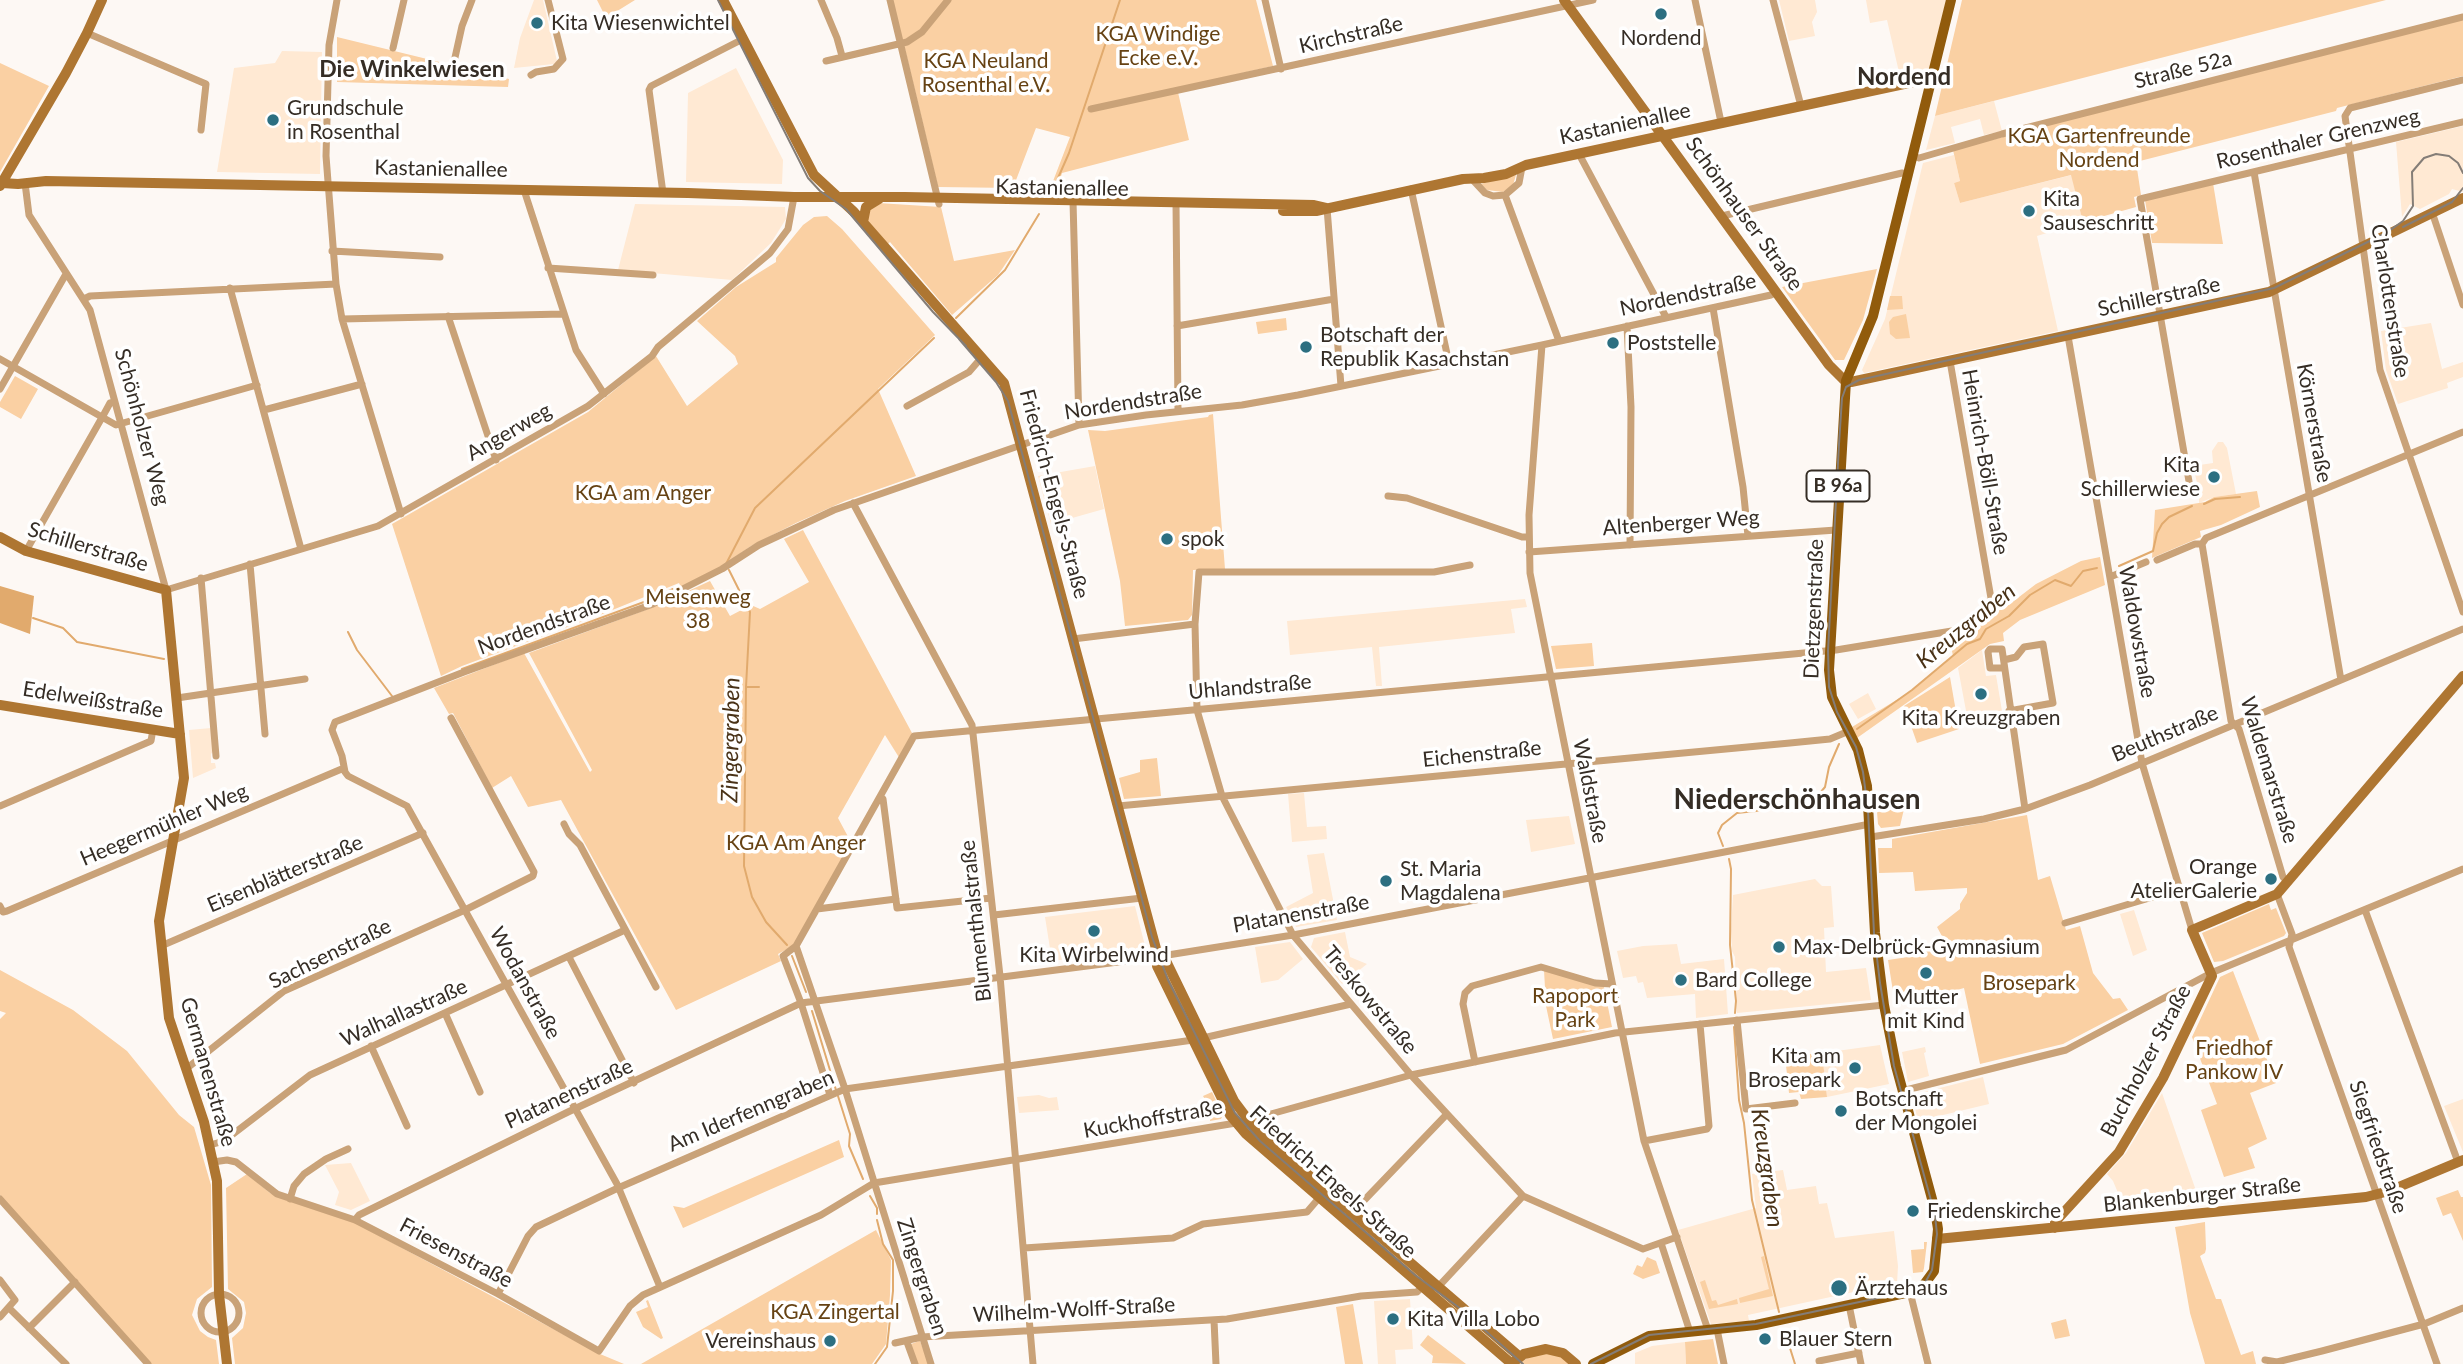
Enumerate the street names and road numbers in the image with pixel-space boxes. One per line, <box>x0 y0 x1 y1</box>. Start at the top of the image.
street label: Kirchstraße <box>1297 11 1405 59</box>
street label: Straße 52a <box>2132 46 2234 94</box>
street label: Kastanienallee <box>1557 98 1693 150</box>
street label: Rosenthaler Grenzweg <box>2214 103 2422 175</box>
street label: Schönhauser Straße <box>1680 132 1808 296</box>
street label: Kastanienallee <box>374 155 508 183</box>
street label: Kastanienallee <box>995 174 1129 202</box>
street label: Charlottenstraße <box>2365 222 2415 380</box>
street label: Nordendstraße <box>1617 268 1759 322</box>
street label: Schillerstraße <box>2095 272 2223 322</box>
street label: Schönholzer Weg <box>109 346 175 508</box>
street label: Körnerstraße <box>2291 361 2337 485</box>
street label: Heinrich-Böll-Straße <box>1956 367 2014 557</box>
street label: Nordendstraße <box>1062 379 1204 425</box>
street label: Friedrich-Engels-Straße <box>1014 387 1094 601</box>
street label: Angerweg <box>462 398 556 466</box>
road number: B 96a <box>1806 471 1870 502</box>
street label: Altenberger Weg <box>1602 505 1760 541</box>
street label: Schillerstraße <box>25 517 151 577</box>
street label: Dietzgenstraße <box>1799 539 1829 679</box>
street label: Waldowstraße <box>2113 564 2161 700</box>
street label: Nordendstraße <box>474 589 614 661</box>
street label: Uhlandstraße <box>1187 669 1313 705</box>
street label: Edelweißstraße <box>21 676 165 724</box>
street label: Waldemarstraße <box>2235 694 2303 846</box>
street label: Beuthstraße <box>2108 700 2222 768</box>
street label: Eichenstraße <box>1421 735 1543 773</box>
street label: Waldstraße <box>1568 737 1612 845</box>
street label: Heegermühler Weg <box>76 778 252 872</box>
street label: Eisenblätterstraße <box>203 830 367 918</box>
street label: Blumenthalstraße <box>955 839 997 1003</box>
street label: Platanenstraße <box>1231 890 1371 938</box>
street label: Sachsenstraße <box>265 913 395 995</box>
street label: Wodanstraße <box>484 923 566 1043</box>
street label: Treskowstraße <box>1317 941 1423 1059</box>
street label: Walhallastraße <box>337 974 471 1052</box>
street label: Buchholzer Straße <box>2095 981 2197 1141</box>
street label: Germanenstraße <box>175 995 241 1149</box>
street label: Platanenstraße <box>501 1053 637 1135</box>
street label: Am Iderfenngraben <box>664 1065 838 1157</box>
street label: Siegfriedstraße <box>2343 1077 2413 1217</box>
street label: Kuckhoffstraße <box>1081 1094 1225 1144</box>
street label: Friedrich-Engels-Straße <box>1244 1101 1422 1263</box>
street label: Blankenburger Straße <box>2102 1172 2302 1218</box>
street label: Friesenstraße <box>395 1213 517 1293</box>
street label: Zingergraben <box>891 1215 953 1339</box>
street label: Wilhelm-Wolff-Straße <box>972 1292 1176 1328</box>

